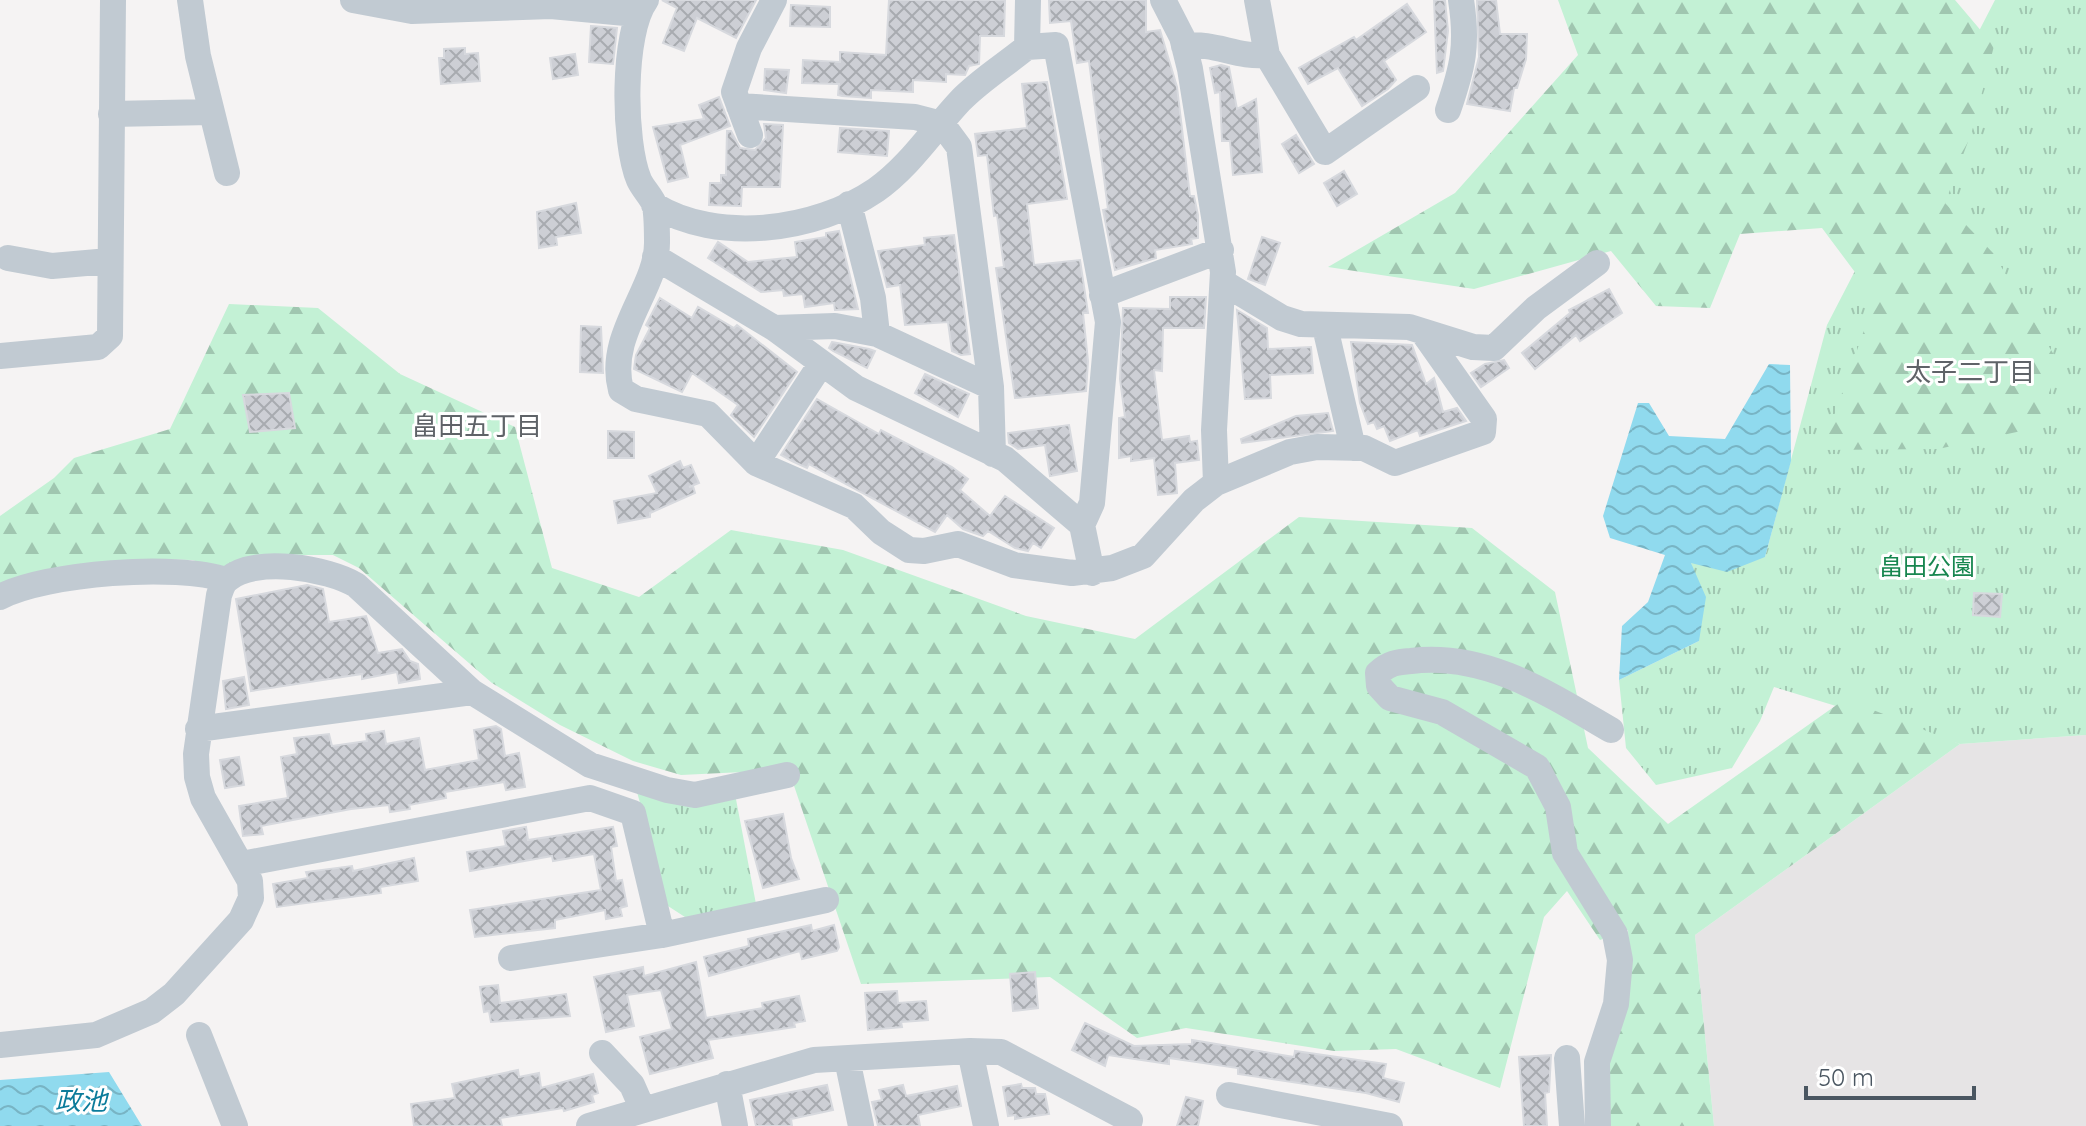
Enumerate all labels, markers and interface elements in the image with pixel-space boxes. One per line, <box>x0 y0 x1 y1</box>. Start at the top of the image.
district label: 太子二丁目 <box>1905 355 2035 388</box>
district label: 畠田五丁目 <box>412 409 542 442</box>
park label: 畠田公園 <box>1879 551 1975 581</box>
scale bar <box>1806 1050 1974 1100</box>
text: 50 m <box>1818 1062 1874 1092</box>
water label: 政池 <box>55 1084 110 1117</box>

